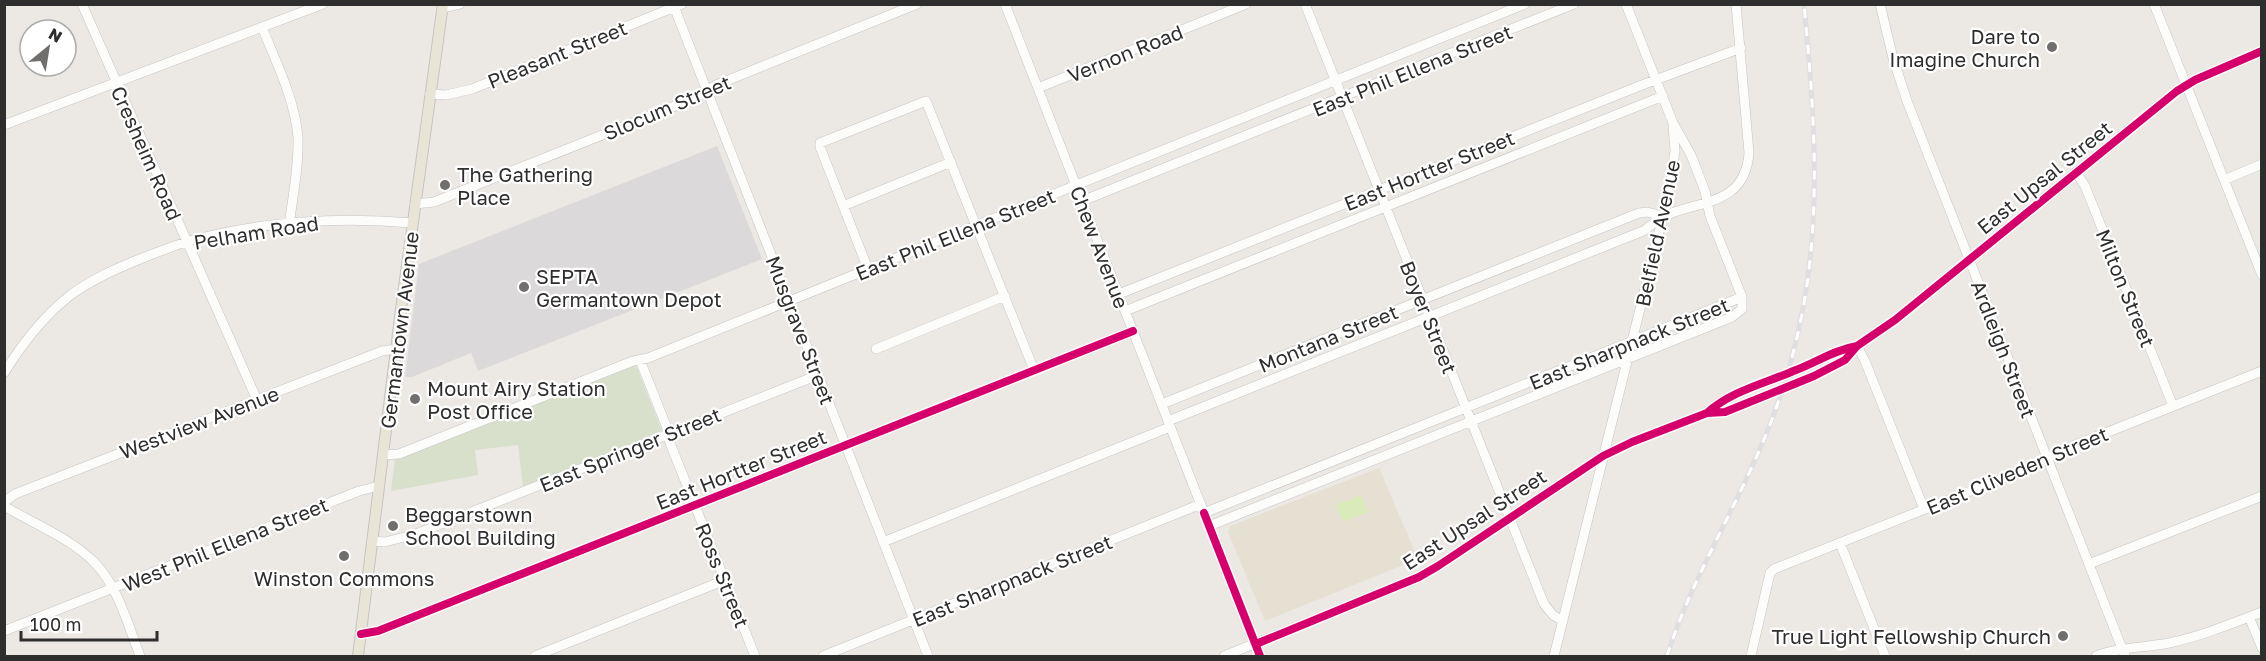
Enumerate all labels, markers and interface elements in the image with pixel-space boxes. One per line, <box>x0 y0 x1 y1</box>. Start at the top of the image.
street label: Pleasant Street <box>484 15 630 93</box>
north arrow <box>18 18 78 78</box>
street label: Vernon Road <box>1064 19 1186 87</box>
street label: East Phil Ellena Street <box>1309 19 1515 121</box>
text: N <box>45 23 66 47</box>
place label: Dare to Imagine Church <box>1889 24 2040 71</box>
marker: Dare to Imagine Church <box>2045 40 2059 54</box>
street label: Slocum Street <box>600 69 734 145</box>
street label: Cresheim Road <box>107 82 187 224</box>
street label: East Upsal Street <box>1972 115 2116 239</box>
street label: East Hortter Street <box>1340 125 1518 215</box>
street label: Belfield Avenue <box>1630 157 1684 309</box>
place label: The Gathering Place <box>457 162 593 209</box>
marker: The Gathering Place <box>438 178 452 192</box>
street label: Chew Avenue <box>1066 182 1134 312</box>
street label: East Phil Ellena Street <box>852 183 1058 285</box>
street label: Pelham Road <box>192 210 320 254</box>
street label: Milton Street <box>2091 226 2161 350</box>
street label: Germantown Avenue <box>375 230 423 430</box>
street label: Musgrave Street <box>762 252 840 408</box>
street label: Boyer Street <box>1396 257 1462 377</box>
place label: SEPTA Germantown Depot <box>536 264 722 311</box>
street label: Ardleigh Street <box>1967 277 2041 421</box>
marker: SEPTA Germantown Depot <box>517 280 531 294</box>
street label: East Sharpnack Street <box>1526 292 1732 394</box>
street label: Montana Street <box>1255 299 1401 377</box>
place label: Mount Airy Station Post Office <box>427 376 606 423</box>
street label: Westview Avenue <box>116 381 282 463</box>
marker: Mount Airy Station Post Office <box>408 392 422 406</box>
street label: East Springer Street <box>536 402 724 496</box>
street label: East Cliveden Street <box>1923 421 2111 519</box>
street label: East Hortter Street <box>652 424 830 514</box>
street label: East Upsal Street <box>1398 464 1550 574</box>
street label: West Phil Ellena Street <box>119 492 331 596</box>
place label: Beggarstown School Building <box>405 502 556 549</box>
marker: Beggarstown School Building <box>386 519 400 533</box>
street label: Ross Street <box>691 519 755 631</box>
street label: East Sharpnack Street <box>909 529 1115 631</box>
marker: Winston Commons <box>337 549 351 563</box>
place label: Winston Commons <box>254 566 434 590</box>
scale bar <box>21 604 158 642</box>
text: 100 m <box>30 613 81 635</box>
place label: True Light Fellowship Church <box>1771 624 2051 648</box>
marker: True Light Fellowship Church <box>2056 629 2070 643</box>

